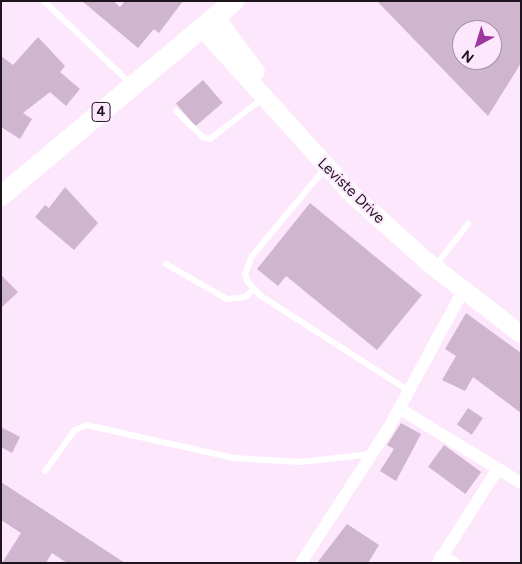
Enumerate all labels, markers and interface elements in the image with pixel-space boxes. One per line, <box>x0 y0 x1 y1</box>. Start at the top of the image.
north arrow <box>452 20 502 70</box>
text: N <box>458 46 477 66</box>
road number: 4 <box>91 100 111 124</box>
street label: Leviste Drive <box>314 155 388 227</box>

